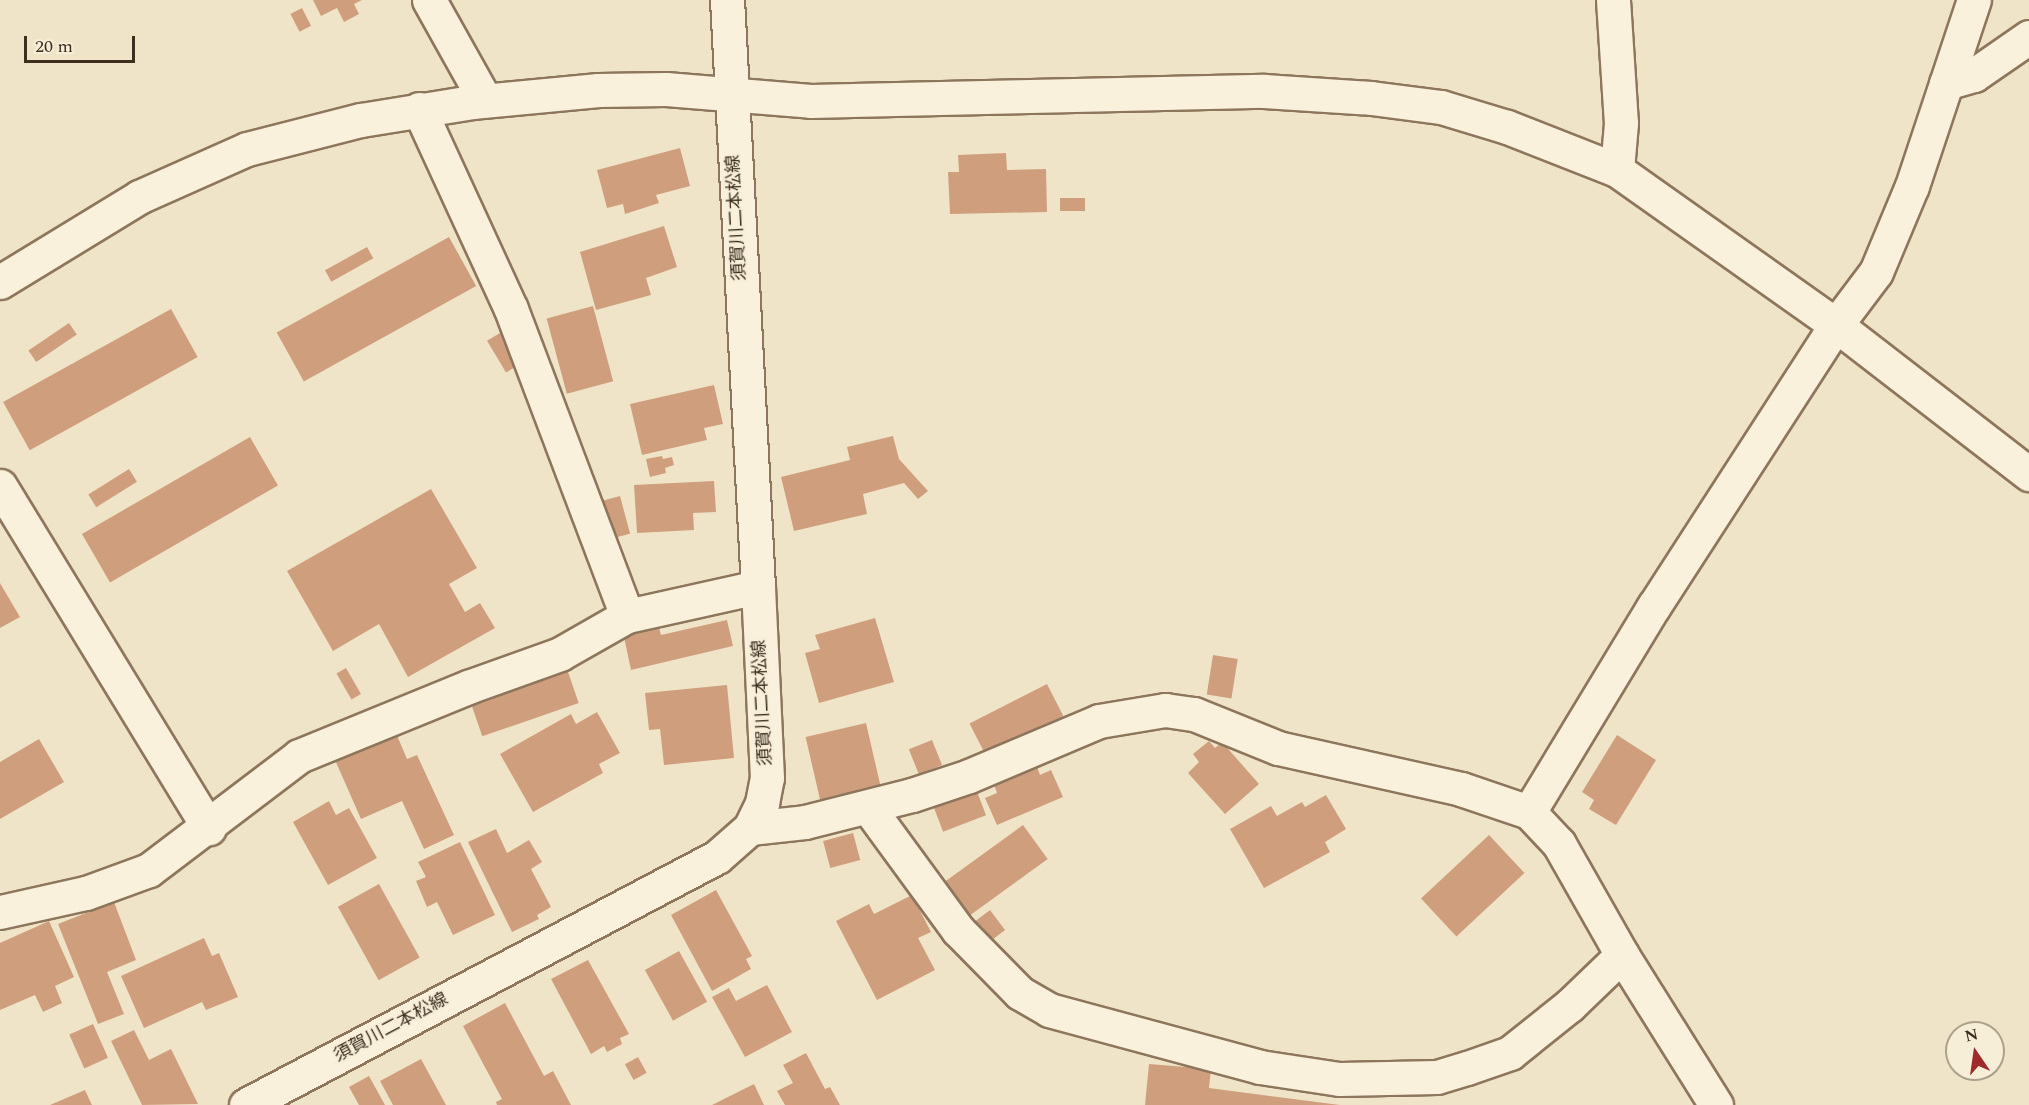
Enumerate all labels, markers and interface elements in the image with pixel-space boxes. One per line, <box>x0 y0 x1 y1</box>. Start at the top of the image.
scale bar <box>27 24 138 62</box>
text: 20 m <box>35 33 73 60</box>
street label: 須賀川二本松線 <box>723 155 751 281</box>
street label: 須賀川二本松線 <box>749 640 777 766</box>
street label: 須賀川二本松線 <box>330 989 452 1067</box>
north arrow <box>1945 1021 2005 1081</box>
text: N <box>1962 1022 1980 1049</box>

